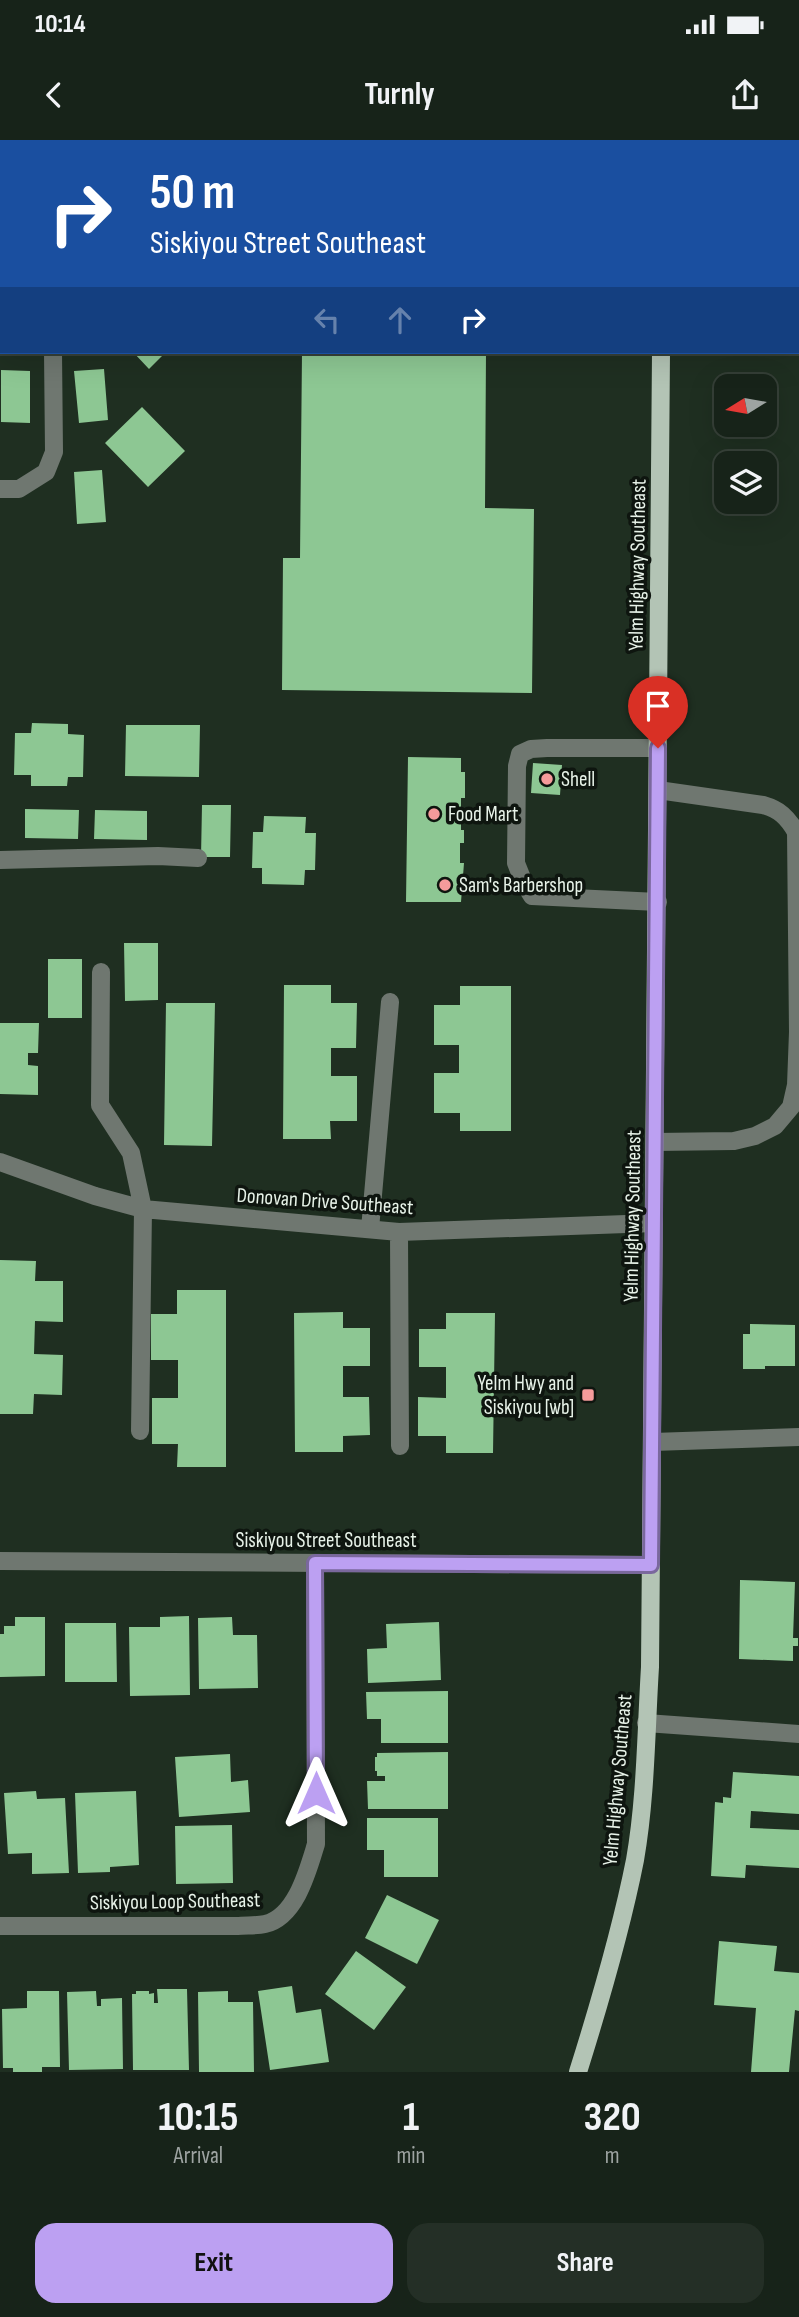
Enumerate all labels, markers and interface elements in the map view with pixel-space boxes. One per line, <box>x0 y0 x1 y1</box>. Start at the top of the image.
text: 10:14 <box>35 9 86 40</box>
text: Turnly <box>364 75 435 114</box>
icon: back <box>35 76 73 114</box>
icon: share <box>726 76 764 114</box>
text: 50 m <box>150 164 235 223</box>
icon: right <box>35 168 126 259</box>
text: Siskiyou Street Southeast <box>150 224 426 263</box>
icon: left <box>308 301 346 339</box>
icon: ahead <box>381 301 419 339</box>
icon: right <box>454 301 492 339</box>
north arrow <box>714 374 777 438</box>
map controls <box>714 374 777 514</box>
button: layers <box>714 451 777 514</box>
street label: Yelm Highway Southeast <box>624 479 651 651</box>
pin <box>628 676 688 748</box>
icon: arrive <box>639 687 677 725</box>
place label: Shell <box>561 767 595 792</box>
marker: Shell <box>539 771 555 787</box>
place label: Food Mart <box>448 802 518 827</box>
marker: Food Mart <box>426 806 442 822</box>
place label: Sam's Barbershop <box>459 873 583 898</box>
marker: Sam's Barbershop <box>437 877 453 893</box>
street label: Yelm Highway Southeast <box>619 1130 646 1302</box>
street label: Donovan Drive Southeast <box>236 1183 414 1220</box>
place label: Yelm Hwy and Siskiyou [wb] <box>477 1371 574 1420</box>
marker: Yelm Hwy and Siskiyou [wb] <box>580 1387 596 1403</box>
street label: Siskiyou Street Southeast <box>235 1528 417 1553</box>
street label: Yelm Highway Southeast <box>598 1693 637 1867</box>
position arrow <box>279 1756 353 1830</box>
street label: Siskiyou Loop Southeast <box>90 1888 260 1915</box>
text: 10:15 <box>158 2092 238 2143</box>
text: 1 <box>403 2092 419 2143</box>
text: 320 <box>584 2092 641 2143</box>
text: Arrival <box>174 2142 223 2170</box>
text: min <box>397 2142 425 2170</box>
text: m <box>605 2142 620 2170</box>
button: Exit <box>35 2223 393 2303</box>
button: Share <box>407 2223 764 2303</box>

